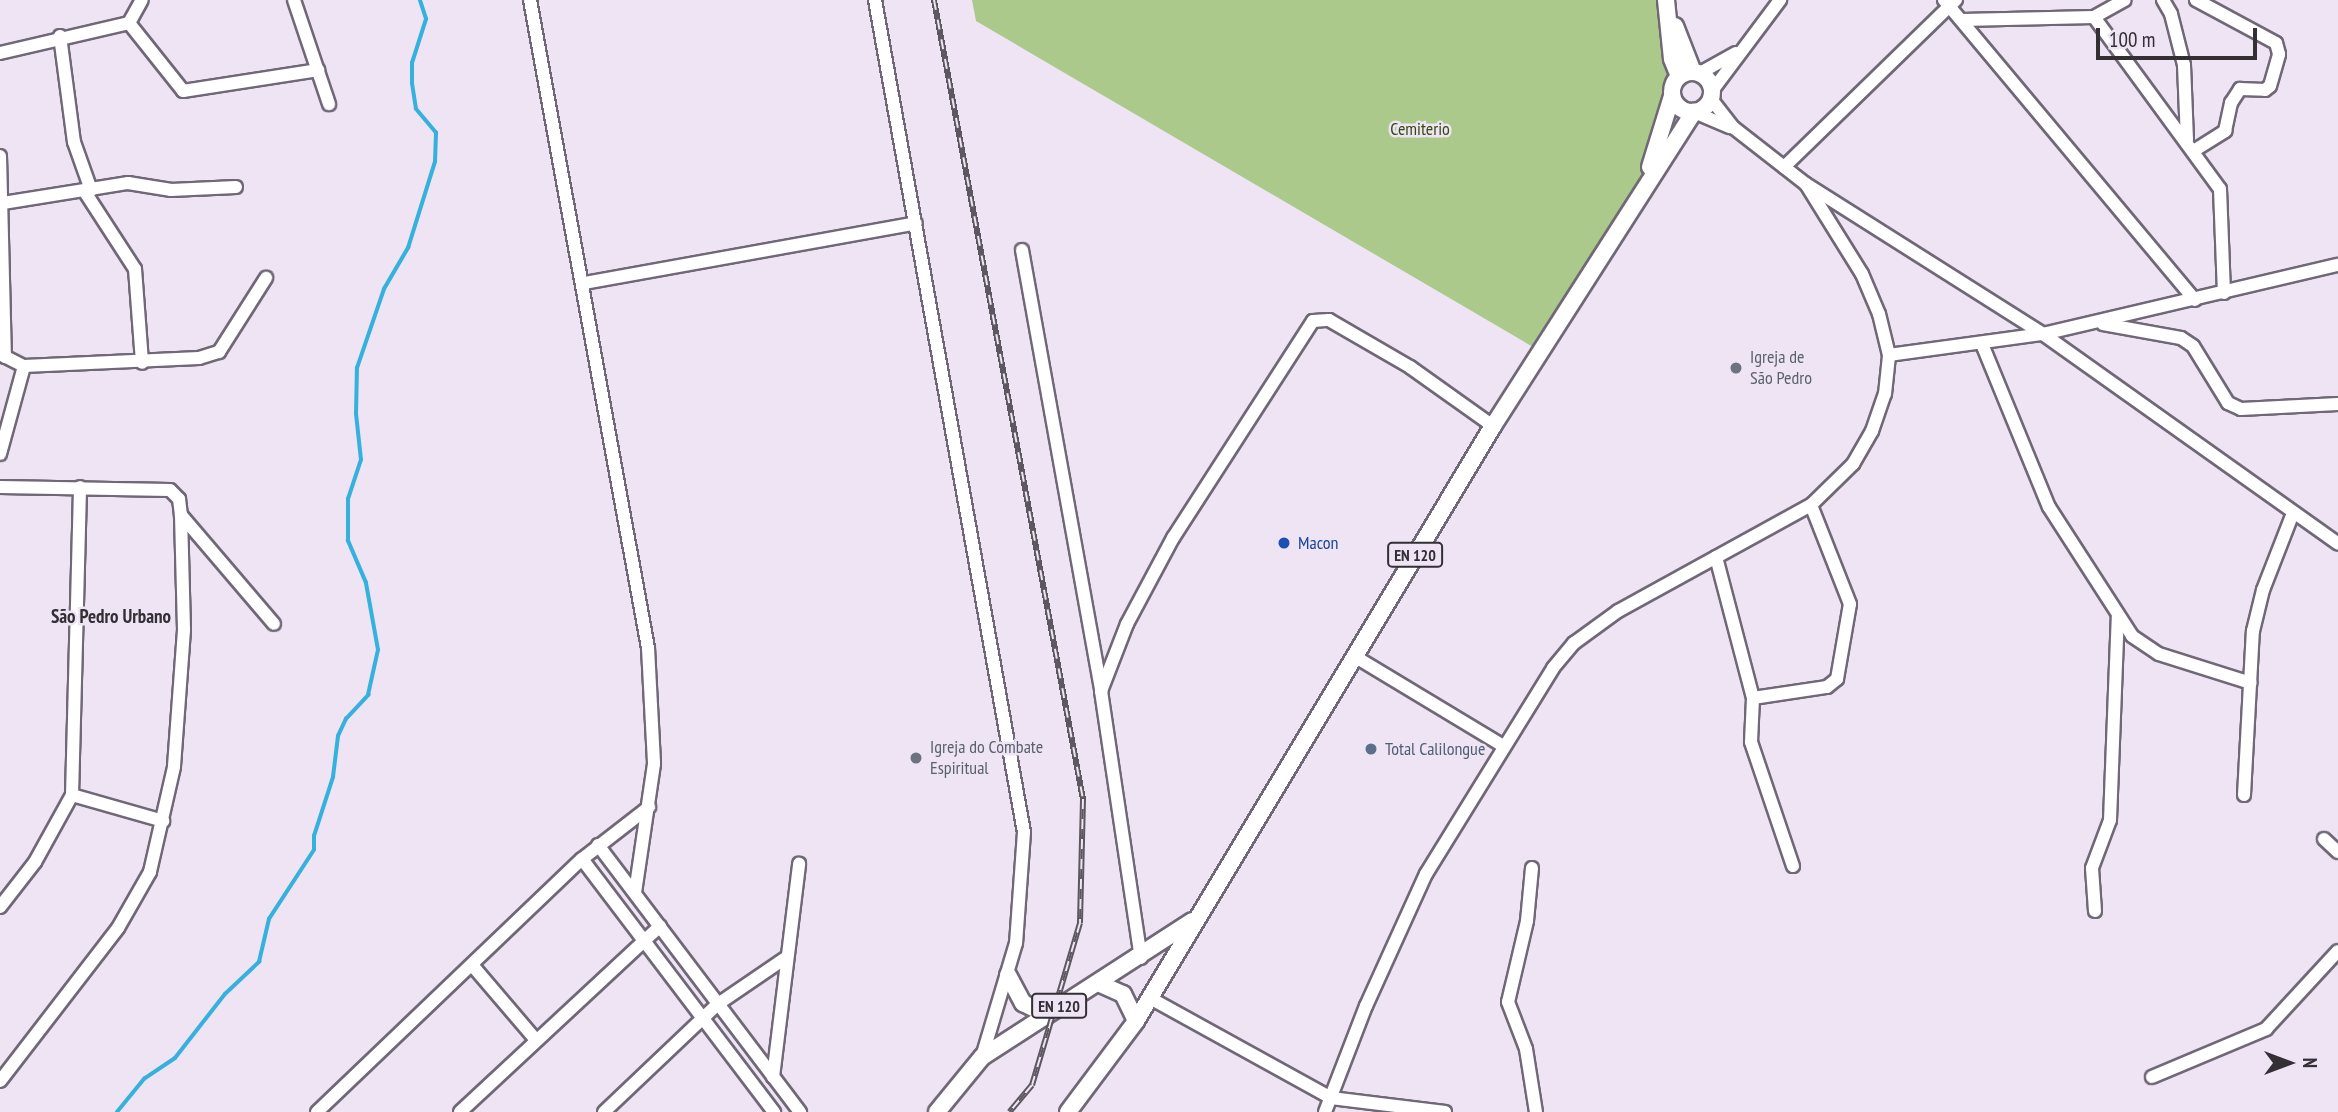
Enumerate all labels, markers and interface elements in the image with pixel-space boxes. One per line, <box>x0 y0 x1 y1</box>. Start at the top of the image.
scale bar <box>2100 14 2261 58</box>
text: 100 m <box>2109 26 2155 53</box>
park label: Cemiterio <box>1390 118 1450 140</box>
place label: Igreja de São Pedro <box>1750 347 1812 390</box>
marker: Igreja de São Pedro <box>1728 360 1744 376</box>
place label: Macon <box>1298 532 1338 554</box>
marker: Macon <box>1276 535 1292 551</box>
road number: EN 120 <box>1387 542 1443 568</box>
district label: São Pedro Urbano <box>51 606 171 628</box>
place label: Igreja do Combate Espiritual <box>930 737 1043 780</box>
place label: Total Calilongue <box>1385 738 1485 760</box>
marker: Total Calilongue <box>1363 741 1379 757</box>
marker: Igreja do Combate Espiritual <box>908 750 924 766</box>
road number: EN 120 <box>1031 994 1087 1018</box>
north arrow <box>2254 1028 2324 1098</box>
text: N <box>2298 1058 2322 1068</box>

